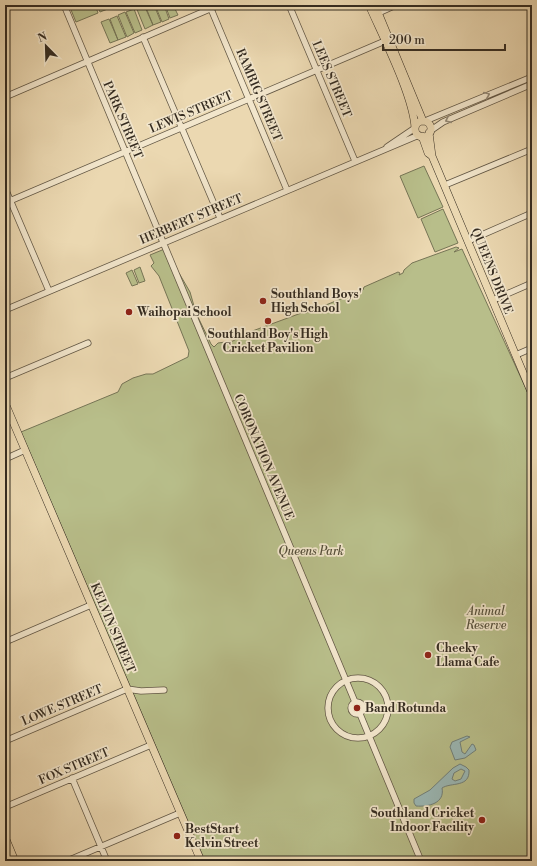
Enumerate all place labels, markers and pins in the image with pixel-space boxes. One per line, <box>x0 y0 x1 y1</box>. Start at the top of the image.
place label: Southland Boys' High School <box>271 287 362 316</box>
marker: Southland Boys' High School <box>258 296 268 306</box>
place label: Waihopai School <box>136 305 231 320</box>
marker: Waihopai School <box>124 307 134 317</box>
marker: Southland Boy's High Cricket Pavilion <box>263 316 273 326</box>
place label: Southland Boy's High Cricket Pavilion <box>208 327 329 356</box>
place label: Cheeky Llama Cafe <box>436 641 500 670</box>
marker: Cheeky Llama Cafe <box>423 650 433 660</box>
place label: Band Rotunda <box>365 701 447 716</box>
marker: Band Rotunda <box>352 703 362 713</box>
place label: Southland Cricket Indoor Facility <box>371 806 475 835</box>
marker: Southland Cricket Indoor Facility <box>477 815 487 825</box>
place label: BestStart Kelvin Street <box>185 822 259 851</box>
marker: BestStart Kelvin Street <box>172 831 182 841</box>

